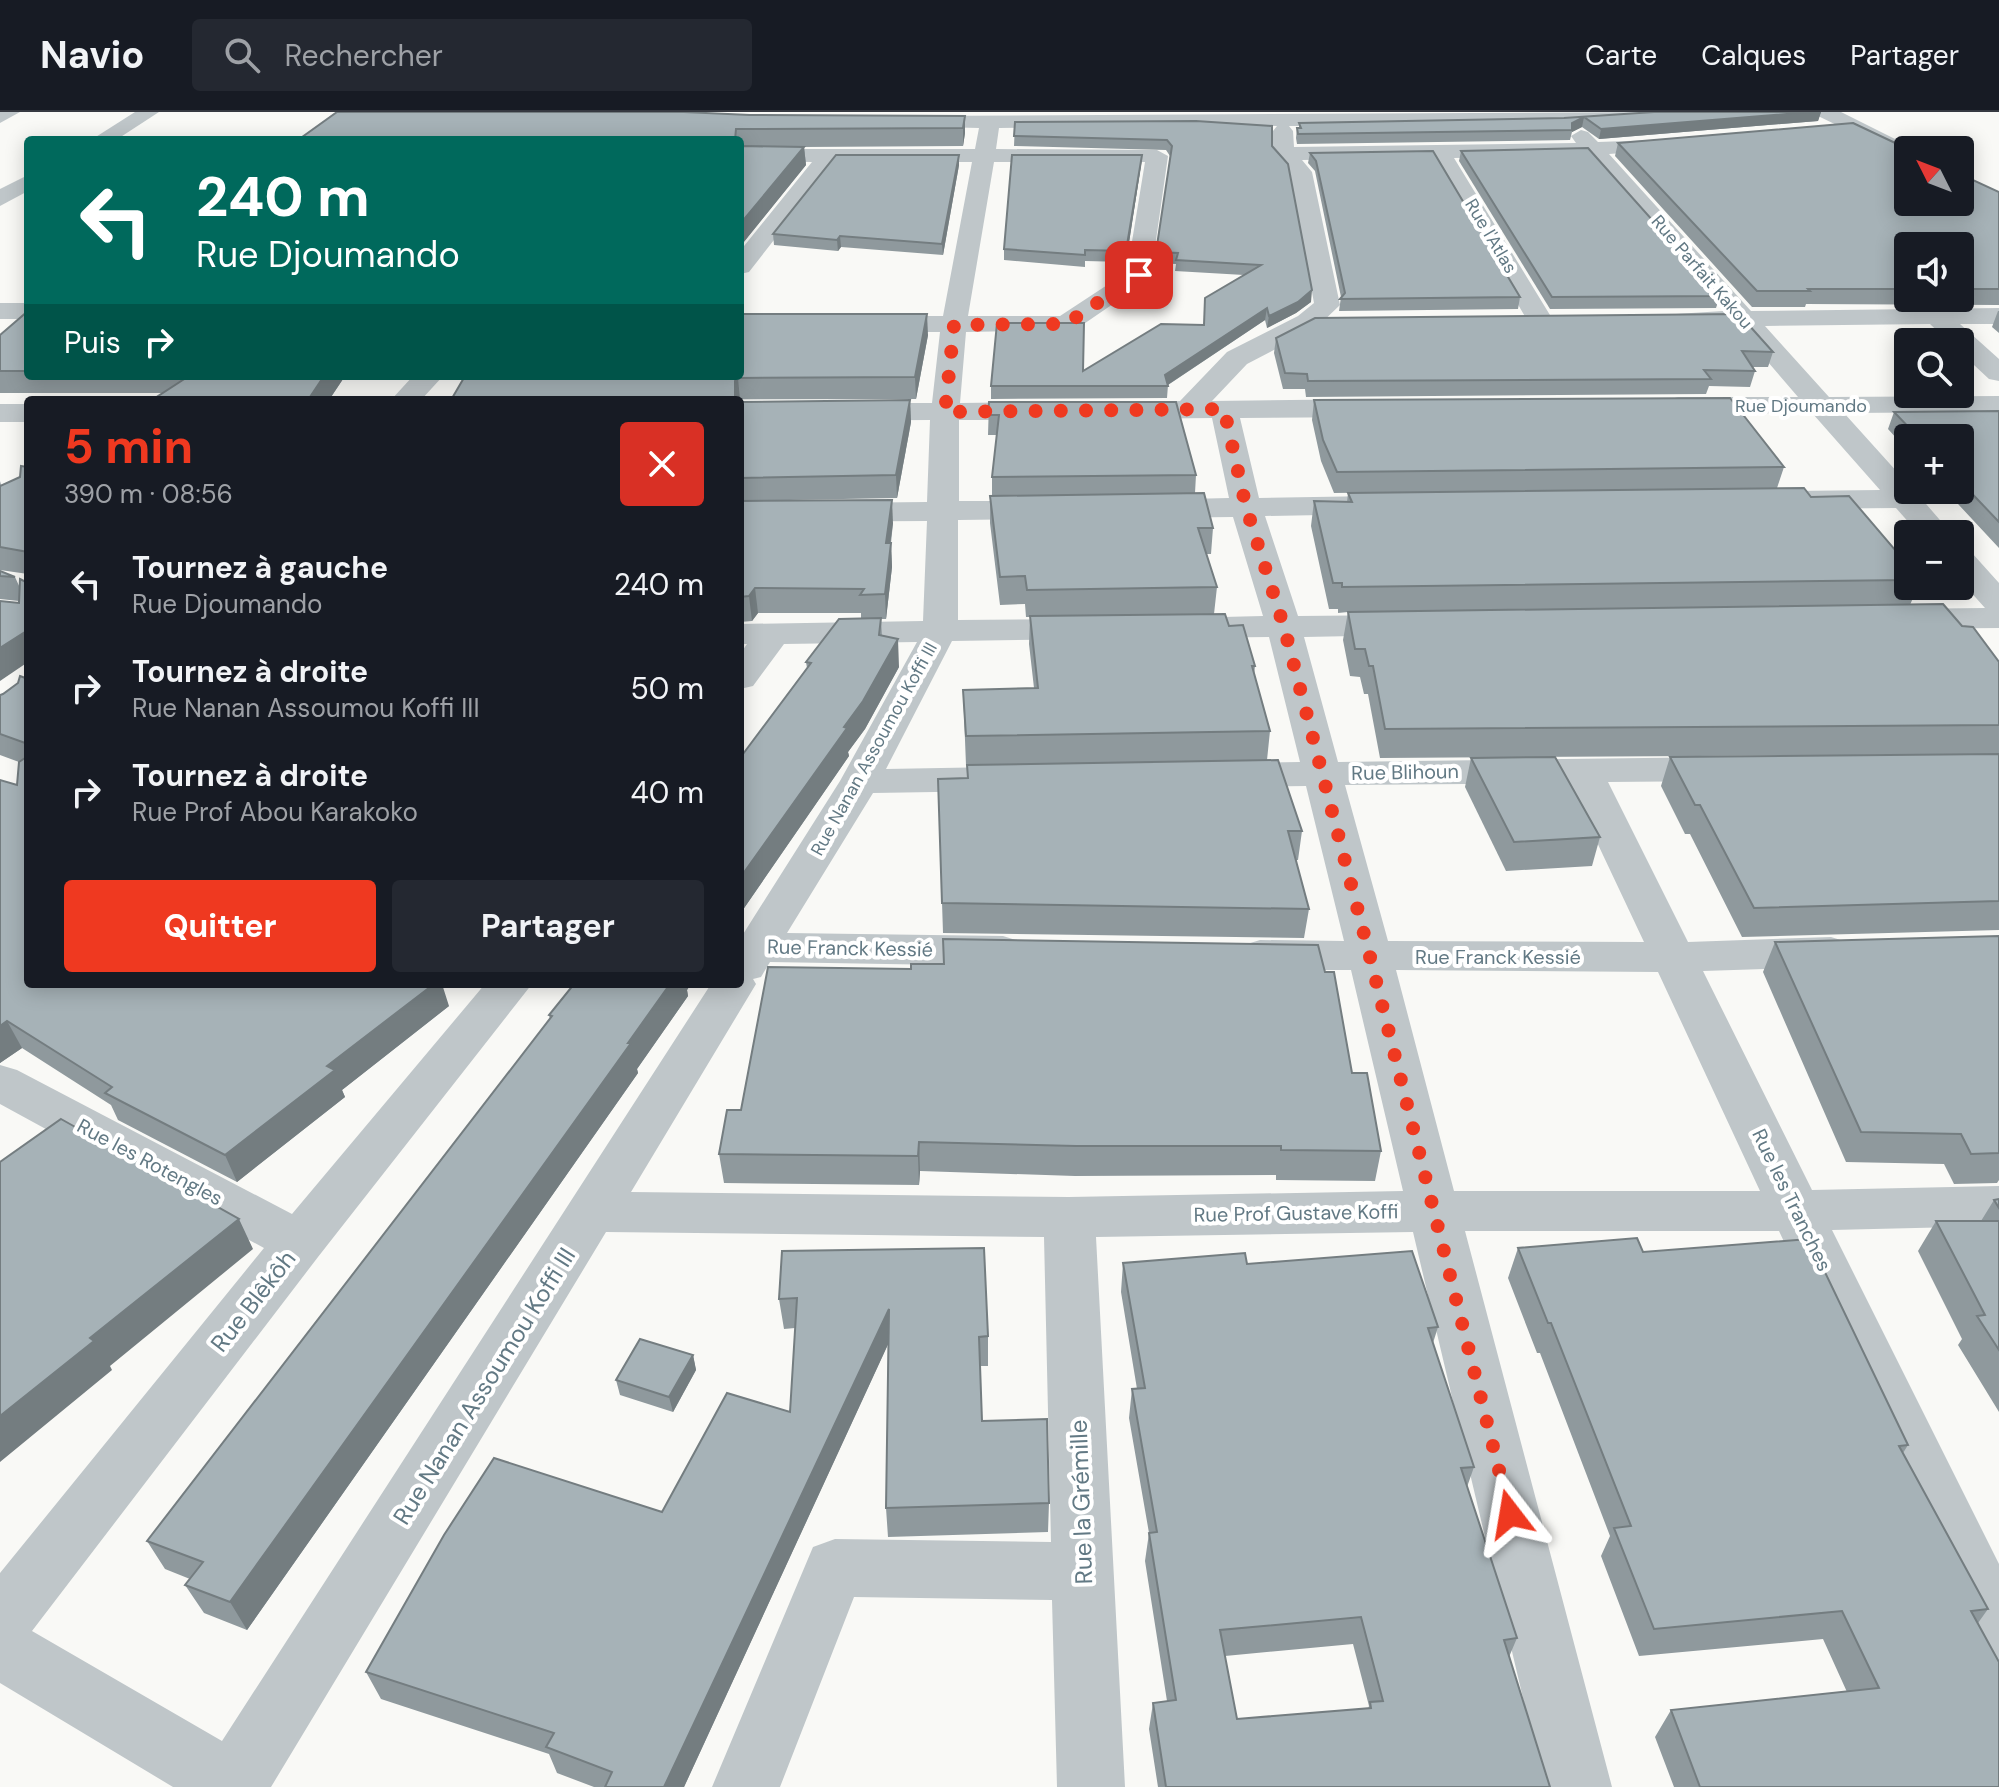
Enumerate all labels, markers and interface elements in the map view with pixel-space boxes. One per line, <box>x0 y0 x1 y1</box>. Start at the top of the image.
search box <box>192 19 752 91</box>
text: Navio <box>40 30 144 80</box>
icon: search <box>220 33 264 77</box>
text: Rechercher <box>284 36 443 75</box>
text: Carte <box>1585 37 1657 74</box>
text: Calques <box>1701 37 1806 74</box>
text: Partager <box>1850 37 1959 74</box>
north arrow <box>1894 136 1974 216</box>
map controls <box>1894 136 1974 600</box>
text: 240 m <box>196 160 370 233</box>
icon: left <box>64 168 168 272</box>
street label: Rue l'Atlas <box>1459 194 1523 278</box>
street label: Rue Parfait Kakou <box>1646 210 1758 334</box>
text: Rue Djoumando <box>196 231 460 278</box>
button: sound <box>1894 232 1974 312</box>
pin <box>1105 241 1173 309</box>
icon: arrive <box>1117 253 1161 297</box>
icon: right <box>137 320 181 364</box>
text: Puis <box>64 323 121 362</box>
button: search <box>1894 328 1974 408</box>
street label: Rue Djoumando <box>1735 394 1867 418</box>
text: 5 min <box>64 415 193 478</box>
button: close <box>620 422 704 506</box>
button: + <box>1894 424 1974 504</box>
text: 390 m · 08:56 <box>64 477 233 511</box>
button: − <box>1894 520 1974 600</box>
text: Tournez à gauche <box>132 548 388 587</box>
icon: left <box>64 562 108 606</box>
text: 240 m <box>614 565 704 604</box>
text: Rue Djoumando <box>132 587 323 621</box>
street label: Rue Nanan Assoumou Koffi III <box>805 638 943 860</box>
text: Tournez à droite <box>132 652 368 691</box>
icon: right <box>64 666 108 710</box>
text: 50 m <box>630 669 704 708</box>
text: Rue Nanan Assoumou Koffi III <box>132 691 480 725</box>
text: Tournez à droite <box>132 756 368 795</box>
street label: Rue Blihoun <box>1351 758 1459 786</box>
icon: right <box>64 770 108 814</box>
text: 40 m <box>631 773 704 812</box>
text: Rue Prof Abou Karakoko <box>132 795 418 829</box>
button: Quitter <box>64 880 376 972</box>
button: Partager <box>392 880 704 972</box>
street label: Rue Franck Kessié <box>767 934 933 962</box>
street label: Rue Franck Kessié <box>1415 944 1581 970</box>
street label: Rue les Rotengles <box>73 1113 227 1211</box>
street label: Rue les Tranches <box>1746 1124 1838 1276</box>
street label: Rue Prof Gustave Koffi <box>1193 1198 1399 1228</box>
street label: Rue Nanan Assoumou Koffi III <box>386 1242 582 1530</box>
street label: Rue Blêkôh <box>204 1244 302 1358</box>
street label: Rue la Grémille <box>1063 1419 1099 1585</box>
position arrow <box>1468 1472 1552 1556</box>

